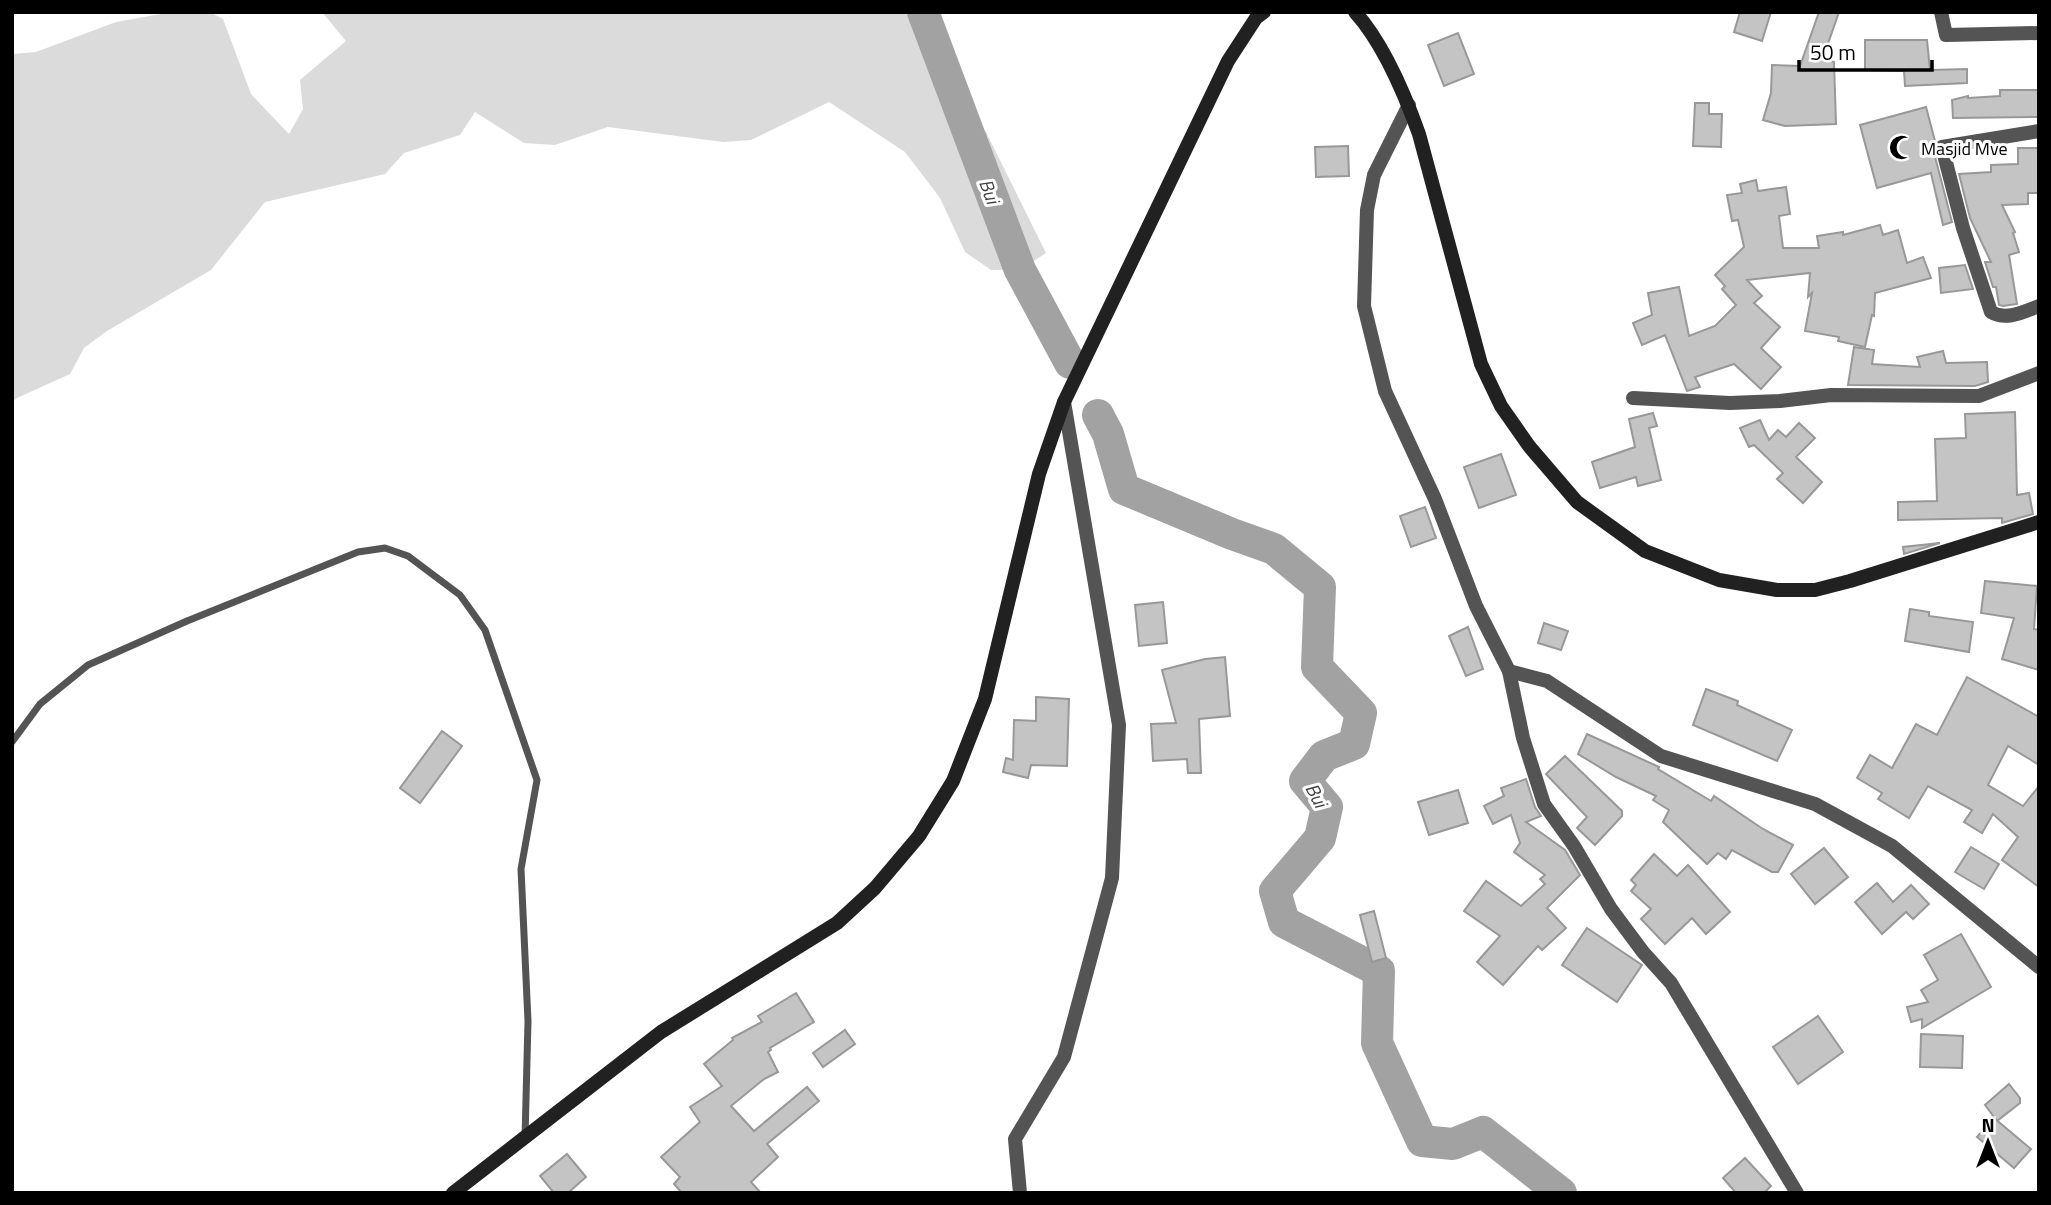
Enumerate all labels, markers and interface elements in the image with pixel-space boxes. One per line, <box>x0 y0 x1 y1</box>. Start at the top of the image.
scale bar <box>1799 28 1932 72</box>
text: 50 m <box>1810 36 1856 68</box>
mosque icon: Masjid Mve <box>1887 134 1915 162</box>
place label: Masjid Mve <box>1921 135 2008 162</box>
water label: Bui <box>972 174 1009 210</box>
water label: Bui <box>1298 777 1336 814</box>
north arrow <box>1953 1107 2023 1177</box>
text: N <box>1981 1110 1995 1139</box>

